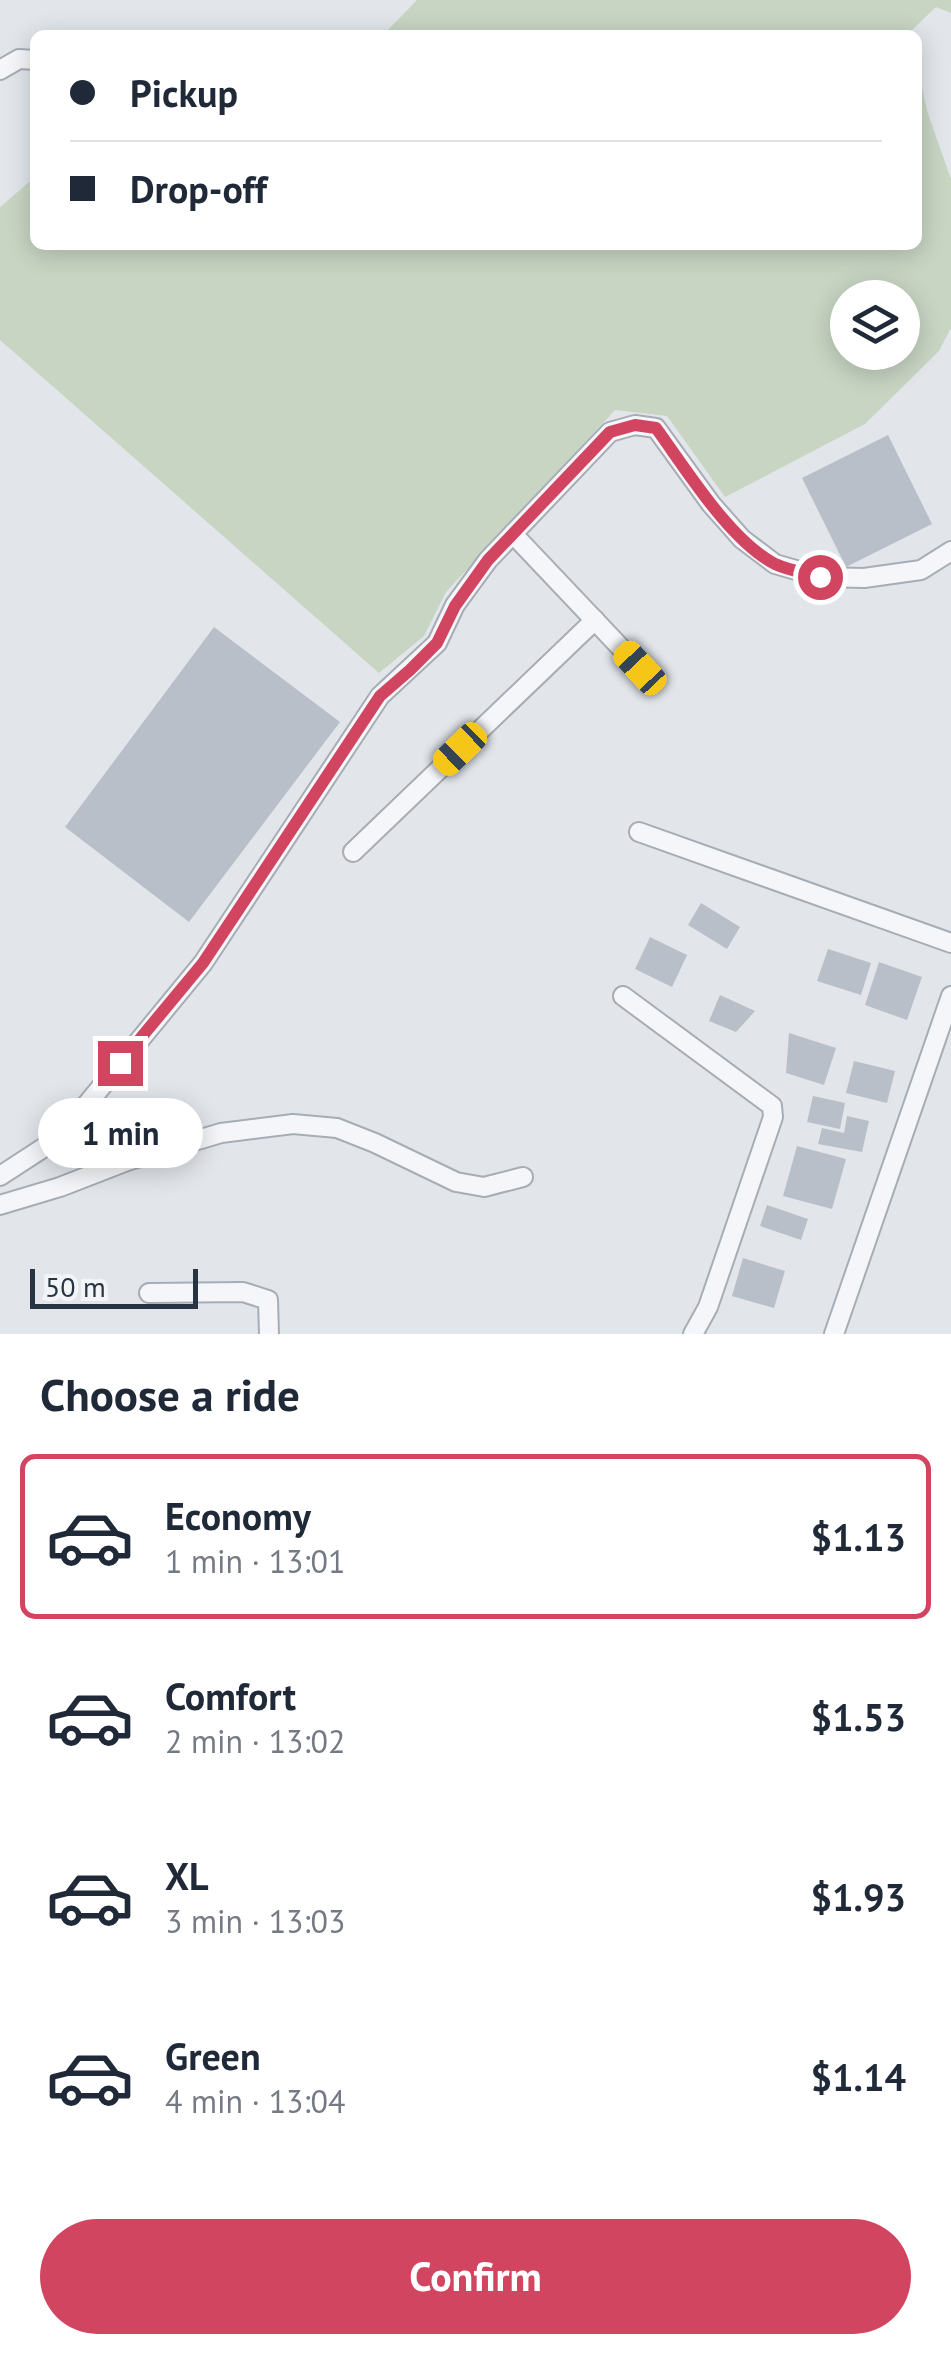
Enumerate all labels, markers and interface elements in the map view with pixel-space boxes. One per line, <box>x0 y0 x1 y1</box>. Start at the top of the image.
text: Pickup <box>130 68 238 117</box>
text: Drop-off <box>130 164 267 213</box>
map controls <box>830 280 920 370</box>
button: layers <box>830 280 920 370</box>
route start <box>798 555 843 600</box>
car <box>609 636 671 700</box>
car <box>428 717 492 781</box>
route end <box>98 1041 143 1086</box>
callout: 1 min <box>38 1098 202 1168</box>
text: 1 min <box>81 1112 160 1154</box>
scale bar <box>30 1264 198 1308</box>
text: 50 m <box>45 1268 106 1305</box>
text: Choose a ride <box>40 1365 300 1423</box>
text: Economy <box>165 1491 311 1540</box>
icon: car <box>45 1492 135 1582</box>
text: $1.13 <box>810 1512 906 1561</box>
text: 1 min · 13:01 <box>165 1540 345 1582</box>
text: Comfort <box>165 1671 296 1720</box>
icon: car <box>45 1672 135 1762</box>
text: $1.53 <box>810 1692 906 1741</box>
text: 2 min · 13:02 <box>165 1720 345 1762</box>
text: XL <box>165 1851 209 1900</box>
icon: car <box>45 1852 135 1942</box>
text: $1.93 <box>810 1872 906 1921</box>
text: 3 min · 13:03 <box>165 1900 345 1942</box>
text: Green <box>165 2031 261 2080</box>
icon: car <box>45 2032 135 2122</box>
text: $1.14 <box>810 2052 906 2101</box>
text: 4 min · 13:04 <box>165 2080 345 2122</box>
button: Confirm <box>40 2219 911 2334</box>

